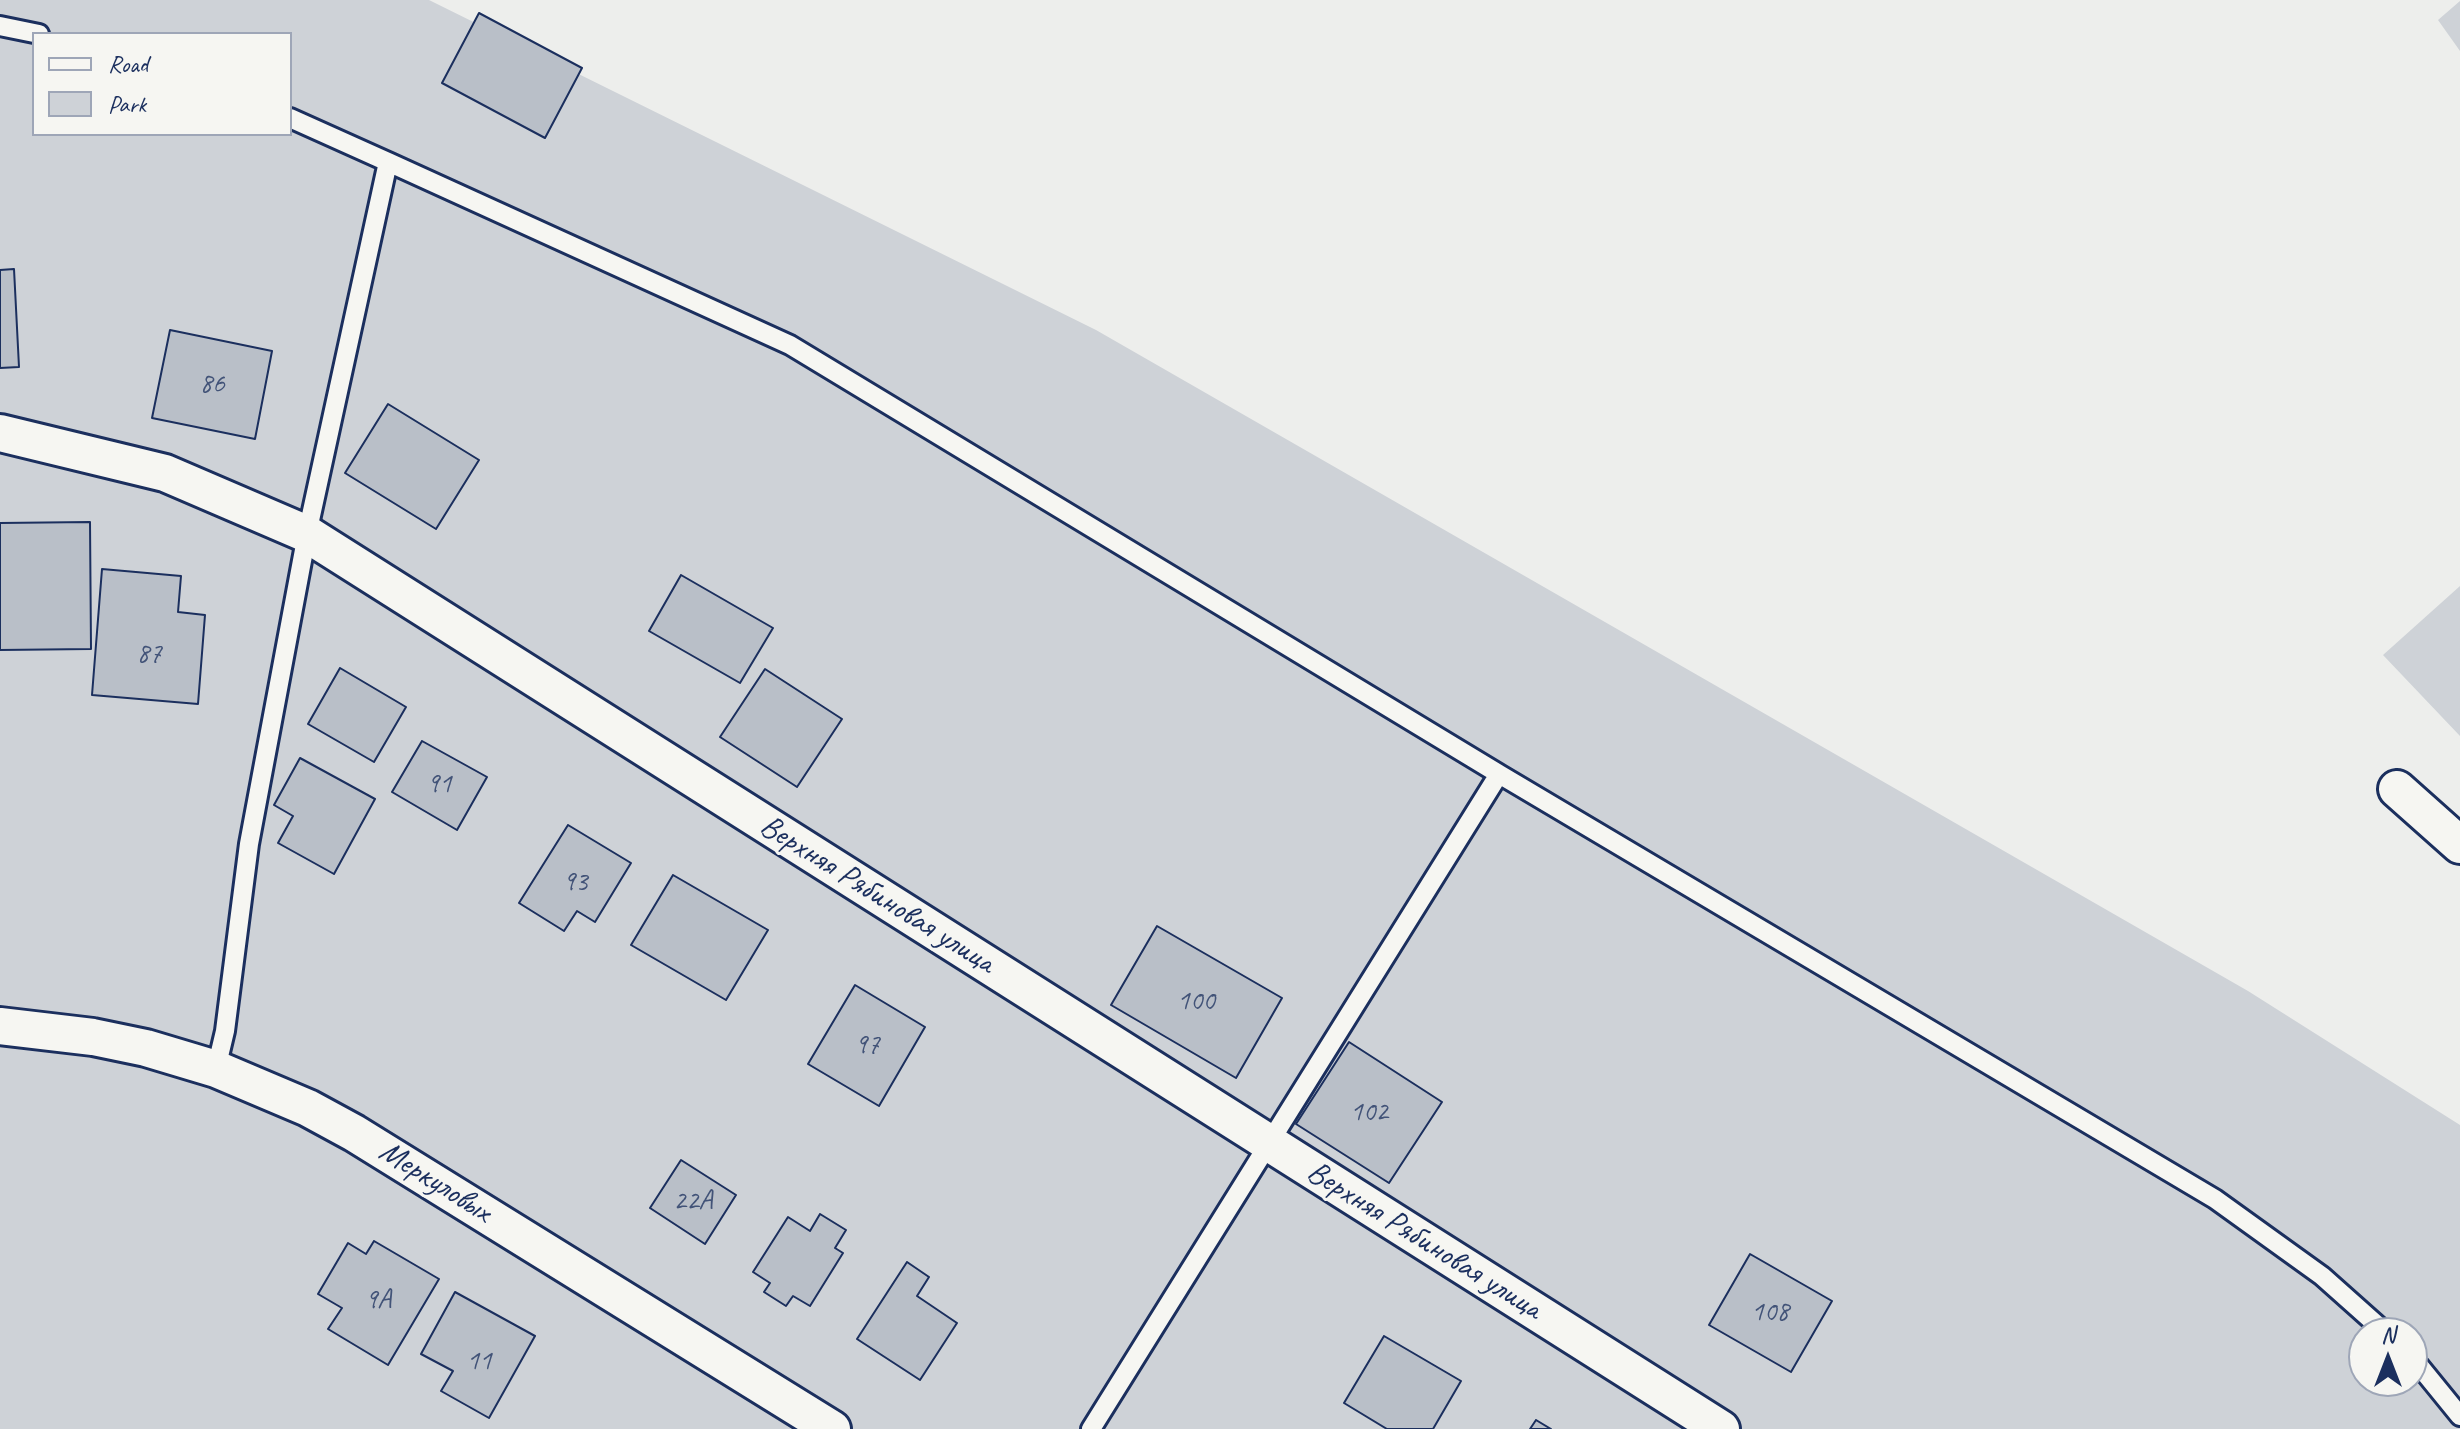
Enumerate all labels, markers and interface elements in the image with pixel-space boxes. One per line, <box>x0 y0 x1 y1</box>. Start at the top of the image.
legend <box>32 32 292 136</box>
text: Road <box>108 49 148 79</box>
text: Park <box>108 89 146 119</box>
house number: 86 <box>199 368 225 402</box>
house number: 87 <box>136 638 162 672</box>
house number: 91 <box>426 768 452 802</box>
street label: Верхняя Рябиновая улица <box>753 807 1001 983</box>
house number: 93 <box>562 866 588 900</box>
house number: 100 <box>1177 985 1215 1019</box>
house number: 97 <box>854 1029 880 1063</box>
house number: 102 <box>1350 1096 1388 1130</box>
street label: Меркуловых <box>372 1133 498 1231</box>
street label: Верхняя Рябиновая улица <box>1300 1153 1548 1329</box>
house number: 22А <box>673 1185 713 1219</box>
house number: 9А <box>365 1284 391 1318</box>
house number: 108 <box>1751 1296 1789 1330</box>
north arrow <box>2348 1317 2428 1397</box>
text: N <box>2381 1321 2395 1349</box>
house number: 11 <box>466 1345 492 1379</box>

